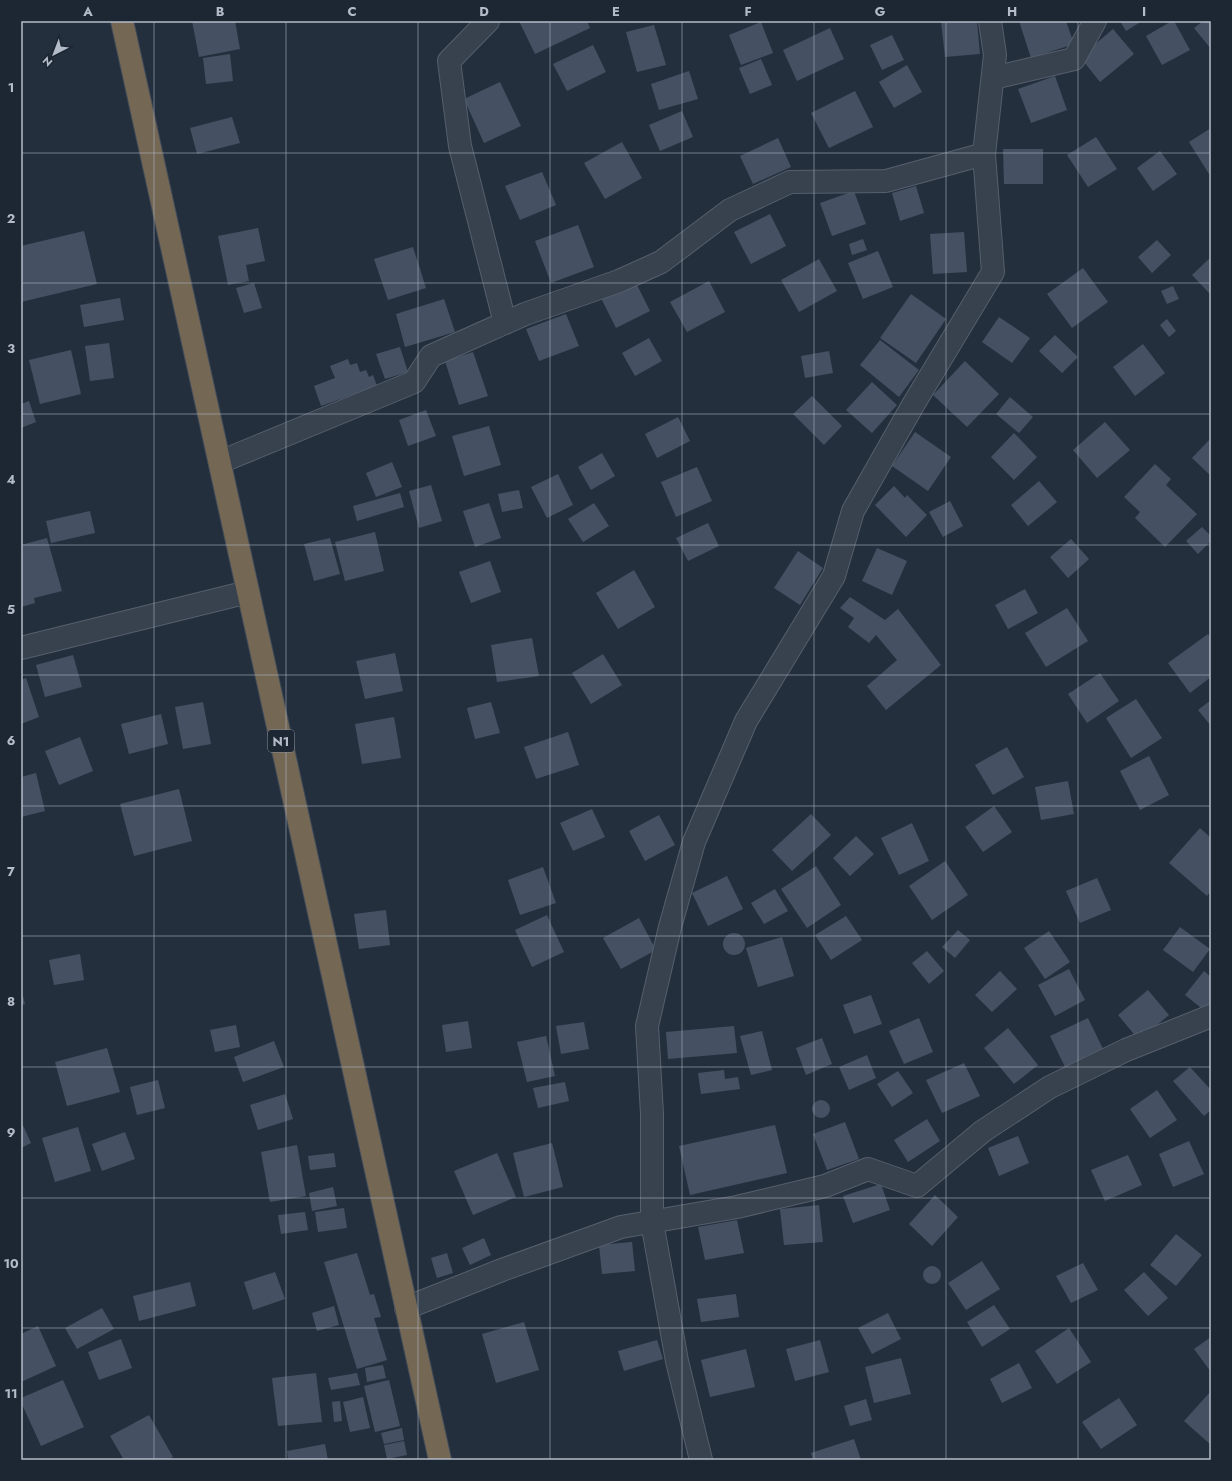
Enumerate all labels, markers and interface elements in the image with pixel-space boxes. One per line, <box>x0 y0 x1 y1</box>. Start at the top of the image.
text: A <box>82 2 93 21</box>
text: B <box>216 2 225 21</box>
text: C <box>347 2 357 21</box>
text: D <box>479 2 489 21</box>
text: E <box>612 2 620 21</box>
text: F <box>744 2 752 21</box>
text: G <box>875 2 886 21</box>
text: H <box>1007 2 1017 21</box>
text: I <box>1142 2 1146 21</box>
north arrow <box>34 34 74 74</box>
text: N <box>39 53 56 70</box>
text: 1 <box>8 78 14 97</box>
text: 2 <box>7 209 15 228</box>
text: 3 <box>7 339 15 358</box>
text: 4 <box>6 470 16 489</box>
text: 5 <box>7 600 15 619</box>
road number: N1 <box>268 730 294 752</box>
text: 6 <box>7 731 16 750</box>
text: 7 <box>7 862 15 881</box>
text: 8 <box>7 992 15 1011</box>
text: 9 <box>7 1123 16 1142</box>
text: 10 <box>3 1254 19 1273</box>
text: 11 <box>4 1384 18 1403</box>

